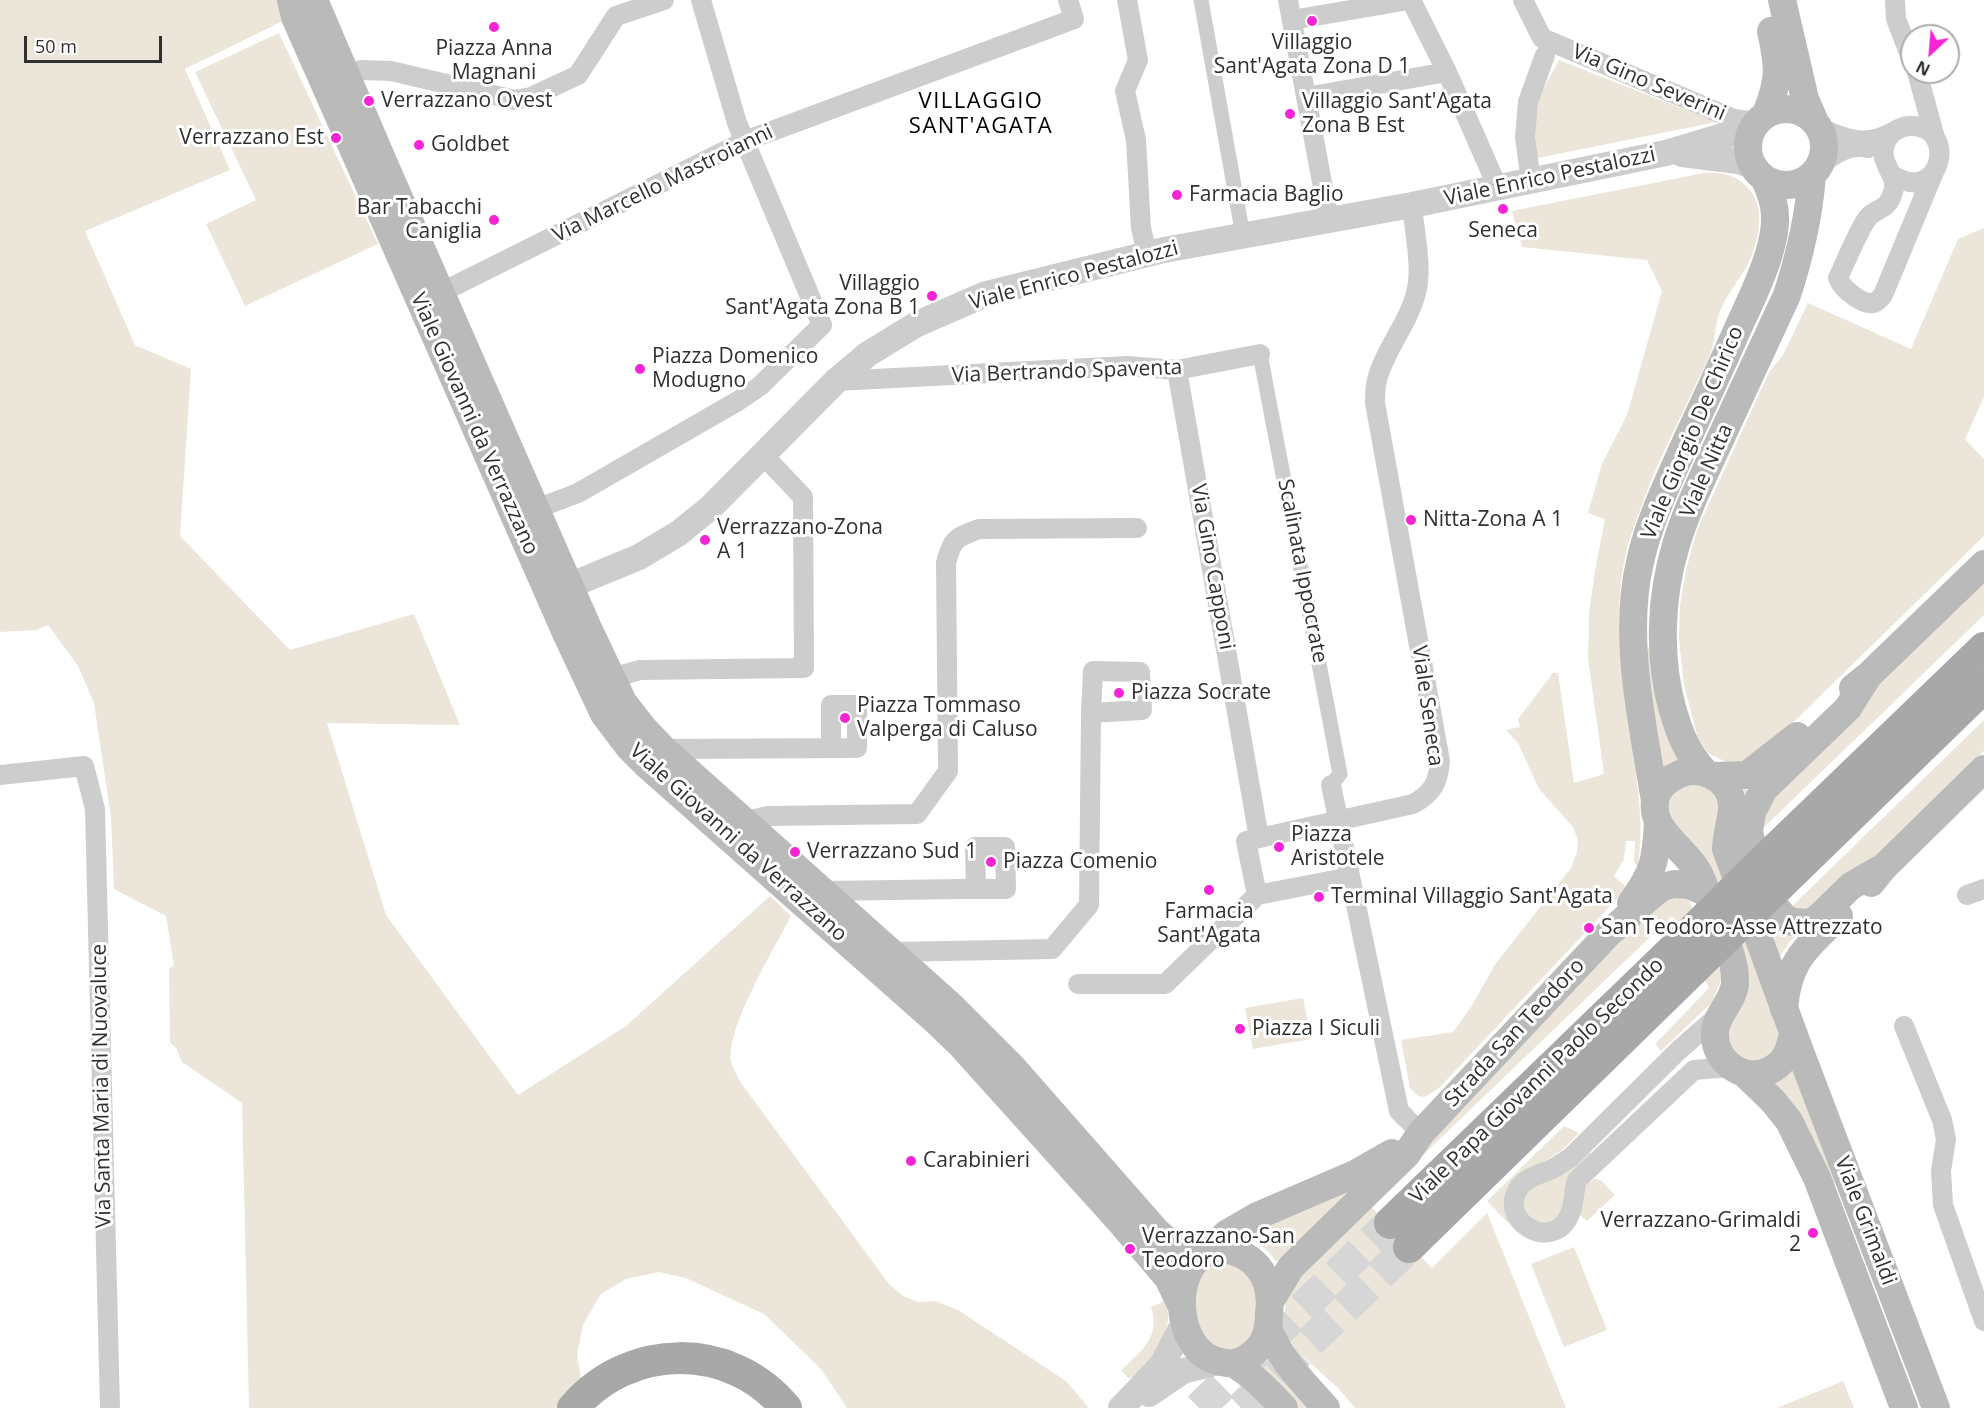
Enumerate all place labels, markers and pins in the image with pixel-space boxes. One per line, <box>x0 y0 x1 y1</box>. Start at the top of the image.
marker: Villaggio Sant'Agata Zona D 1 <box>1305 14 1319 28</box>
marker: Piazza Anna Magnani <box>487 20 501 34</box>
place label: Villaggio Sant'Agata Zona D 1 <box>1214 30 1410 80</box>
place label: Piazza Anna Magnani <box>435 36 553 86</box>
place label: Verrazzano Ovest <box>381 88 553 114</box>
place label: Villaggio Sant'Agata Zona B Est <box>1302 89 1492 139</box>
marker: Verrazzano Ovest <box>362 94 376 108</box>
marker: Villaggio Sant'Agata Zona B Est <box>1283 107 1297 121</box>
place label: Verrazzano Est <box>179 125 324 151</box>
marker: Verrazzano Est <box>329 131 343 145</box>
place label: Goldbet <box>431 132 509 158</box>
marker: Goldbet <box>412 138 426 152</box>
place label: Farmacia Baglio <box>1189 182 1344 208</box>
marker: Farmacia Baglio <box>1170 188 1184 202</box>
place label: Bar Tabacchi Caniglia <box>357 195 482 245</box>
marker: Seneca <box>1496 202 1510 216</box>
marker: Bar Tabacchi Caniglia <box>487 213 501 227</box>
place label: Seneca <box>1468 218 1538 244</box>
place label: Villaggio Sant'Agata Zona B 1 <box>725 271 920 321</box>
marker: Villaggio Sant'Agata Zona B 1 <box>925 289 939 303</box>
place label: Piazza Domenico Modugno <box>652 344 818 394</box>
marker: Piazza Domenico Modugno <box>633 362 647 376</box>
place label: Nitta-Zona A 1 <box>1423 507 1563 533</box>
marker: Nitta-Zona A 1 <box>1404 513 1418 527</box>
place label: Verrazzano-Zona A 1 <box>717 515 883 565</box>
marker: Verrazzano-Zona A 1 <box>698 533 712 547</box>
place label: Piazza Socrate <box>1131 680 1271 706</box>
marker: Piazza Socrate <box>1112 686 1126 700</box>
place label: Piazza Tommaso Valperga di Caluso <box>857 693 1038 743</box>
marker: Piazza Tommaso Valperga di Caluso <box>838 711 852 725</box>
place label: Piazza Aristotele <box>1291 822 1385 872</box>
place label: Verrazzano Sud 1 <box>807 839 977 865</box>
marker: Piazza Aristotele <box>1272 840 1286 854</box>
marker: Verrazzano Sud 1 <box>788 845 802 859</box>
place label: Piazza Comenio <box>1003 849 1157 875</box>
marker: Piazza Comenio <box>984 855 998 869</box>
marker: Farmacia Sant'Agata <box>1202 883 1216 897</box>
place label: Terminal Villaggio Sant'Agata <box>1331 884 1613 910</box>
marker: Terminal Villaggio Sant'Agata <box>1312 890 1326 904</box>
place label: Farmacia Sant'Agata <box>1157 899 1261 949</box>
place label: San Teodoro-Asse Attrezzato <box>1601 915 1883 941</box>
marker: San Teodoro-Asse Attrezzato <box>1582 921 1596 935</box>
place label: Piazza I Siculi <box>1252 1016 1380 1042</box>
marker: Piazza I Siculi <box>1233 1022 1247 1036</box>
place label: Carabinieri <box>923 1148 1030 1174</box>
marker: Carabinieri <box>904 1154 918 1168</box>
place label: Verrazzano-Grimaldi 2 <box>1601 1208 1801 1258</box>
place label: Verrazzano-San Teodoro <box>1142 1224 1295 1274</box>
marker: Verrazzano-Grimaldi 2 <box>1806 1226 1820 1240</box>
marker: Verrazzano-San Teodoro <box>1123 1242 1137 1256</box>

